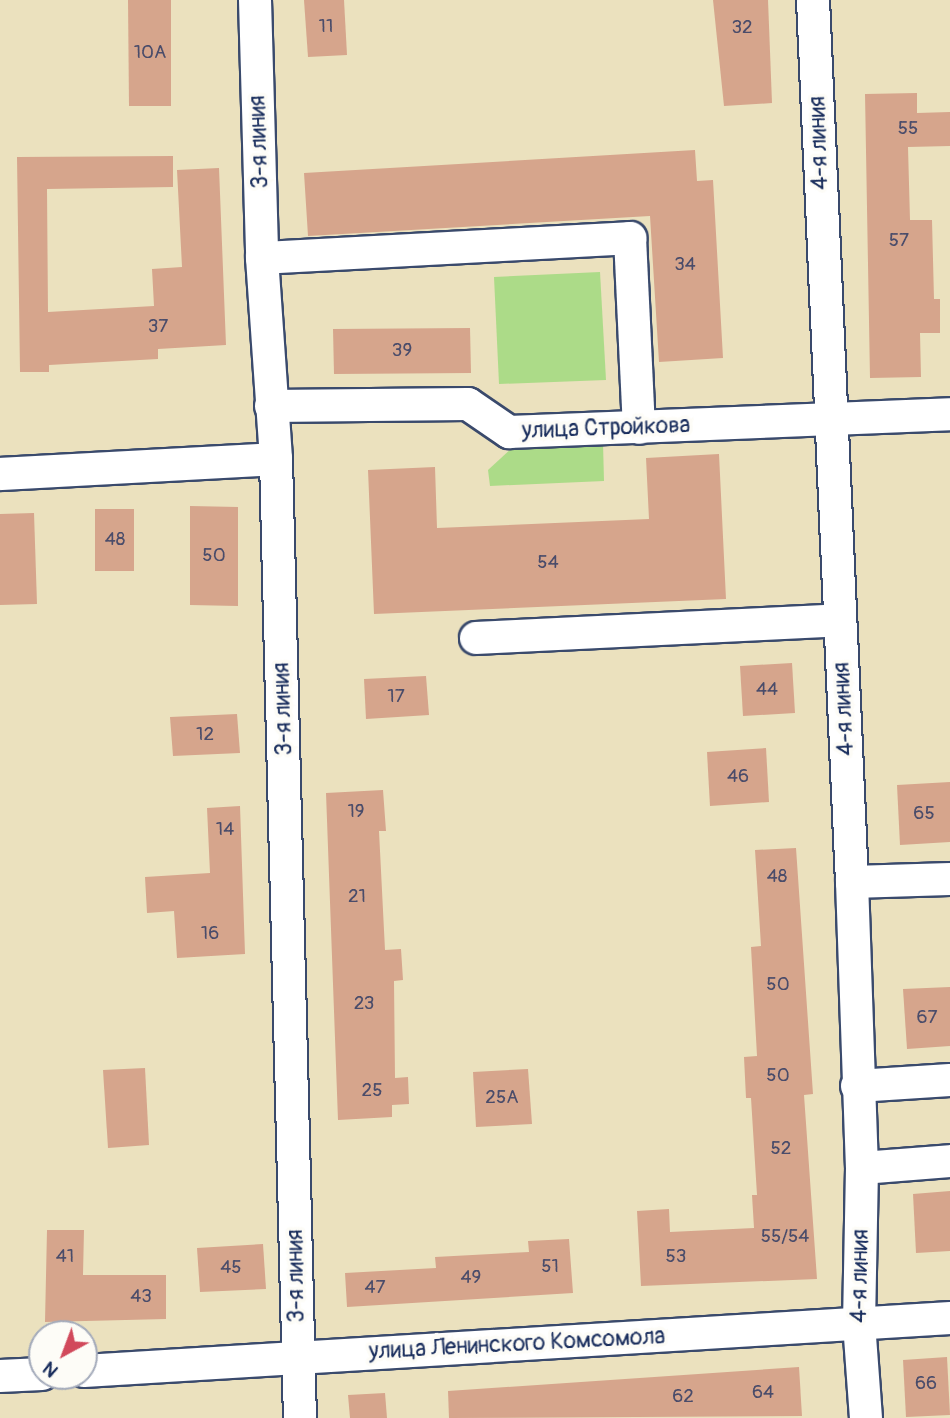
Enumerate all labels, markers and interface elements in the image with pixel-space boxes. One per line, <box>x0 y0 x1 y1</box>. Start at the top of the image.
house number: 11 <box>319 16 333 38</box>
house number: 32 <box>731 17 753 39</box>
house number: 10А <box>134 42 166 64</box>
street label: 3-я линия <box>244 95 274 189</box>
street label: 4-я линия <box>804 96 834 190</box>
house number: 55 <box>898 118 918 140</box>
house number: 57 <box>889 230 909 252</box>
house number: 34 <box>674 254 696 276</box>
house number: 37 <box>148 316 168 338</box>
house number: 39 <box>392 340 412 362</box>
street label: улица Стройкова <box>521 411 691 445</box>
house number: 48 <box>105 529 125 551</box>
house number: 50 <box>202 545 226 567</box>
house number: 54 <box>537 552 559 574</box>
street label: 4-я линия <box>828 661 860 757</box>
street label: 3-я линия <box>268 662 298 756</box>
house number: 44 <box>756 679 778 701</box>
house number: 17 <box>387 686 405 708</box>
house number: 12 <box>196 724 214 746</box>
house number: 46 <box>727 766 749 788</box>
house number: 19 <box>347 801 365 823</box>
house number: 65 <box>913 803 935 825</box>
house number: 14 <box>216 819 234 841</box>
house number: 48 <box>767 866 787 888</box>
house number: 21 <box>348 886 366 908</box>
house number: 16 <box>201 923 219 945</box>
house number: 50 <box>766 974 790 996</box>
house number: 23 <box>354 993 374 1015</box>
house number: 67 <box>917 1007 937 1029</box>
house number: 50 <box>766 1065 790 1087</box>
house number: 25 <box>362 1080 382 1102</box>
house number: 25А <box>485 1087 519 1109</box>
house number: 52 <box>771 1138 791 1160</box>
house number: 55/54 <box>761 1226 809 1248</box>
street label: 3-я линия <box>281 1229 311 1323</box>
street label: 4-я линия <box>845 1229 875 1323</box>
house number: 41 <box>56 1246 74 1268</box>
house number: 53 <box>666 1246 686 1268</box>
house number: 51 <box>541 1256 559 1278</box>
house number: 45 <box>220 1257 242 1279</box>
house number: 49 <box>461 1267 481 1289</box>
house number: 47 <box>364 1277 386 1299</box>
house number: 43 <box>130 1286 152 1308</box>
north arrow <box>28 1320 98 1390</box>
street label: улица Ленинского Комсомола <box>368 1322 666 1366</box>
text: N <box>38 1356 63 1383</box>
house number: 66 <box>915 1373 937 1395</box>
house number: 64 <box>752 1382 774 1404</box>
house number: 62 <box>672 1386 694 1408</box>

